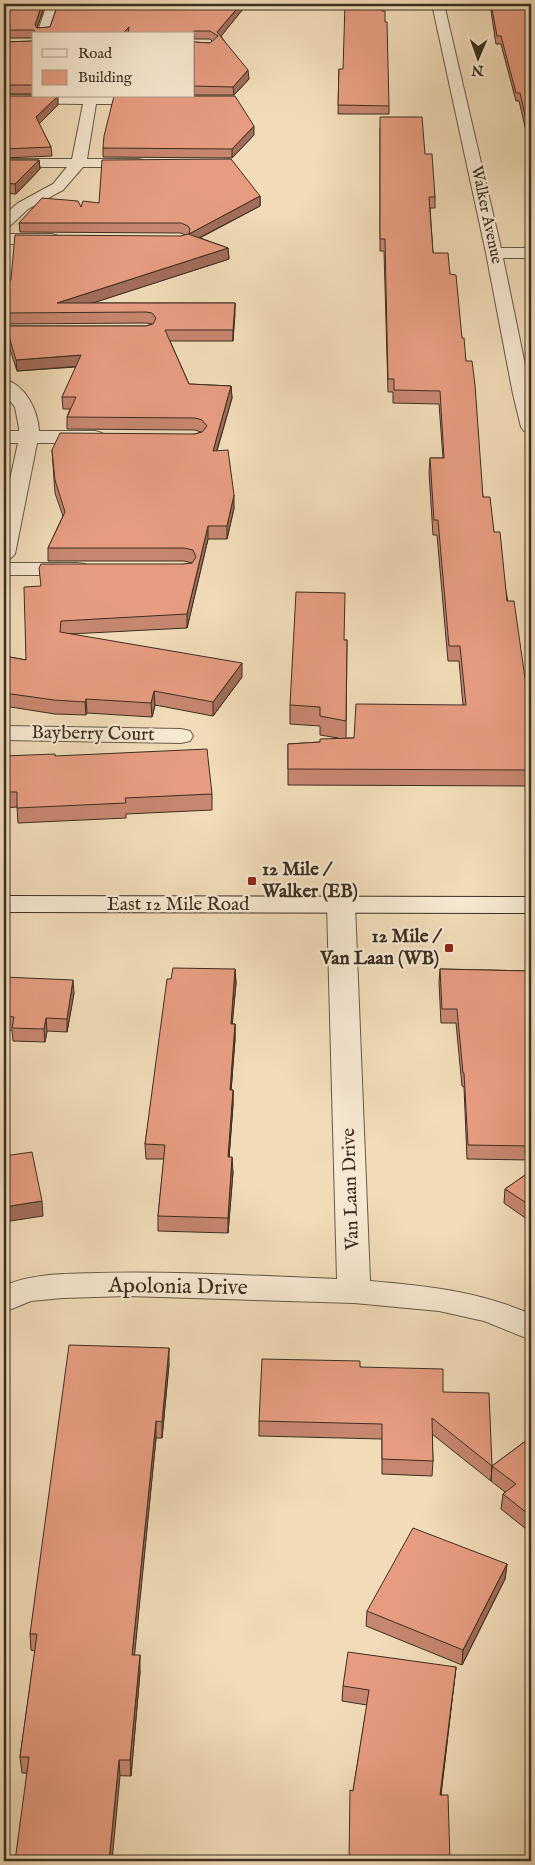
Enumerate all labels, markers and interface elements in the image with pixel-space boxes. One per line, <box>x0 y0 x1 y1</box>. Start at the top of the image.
legend <box>32 32 195 98</box>
north arrow <box>452 32 502 82</box>
text: Road <box>78 44 113 63</box>
text: N <box>471 61 485 79</box>
text: Building <box>78 68 133 87</box>
street label: Walker Avenue <box>466 164 506 266</box>
street label: Bayberry Court <box>31 721 155 747</box>
place label: 12 Mile / Walker (EB) <box>261 858 358 904</box>
marker: 12 Mile / Walker (EB) <box>246 875 258 887</box>
street label: East 12 Mile Road <box>107 893 250 917</box>
place label: 12 Mile / Van Laan (WB) <box>319 925 443 971</box>
marker: 12 Mile / Van Laan (WB) <box>443 942 455 954</box>
street label: Van Laan Drive <box>337 1127 365 1251</box>
street label: Apolonia Drive <box>107 1272 248 1302</box>

